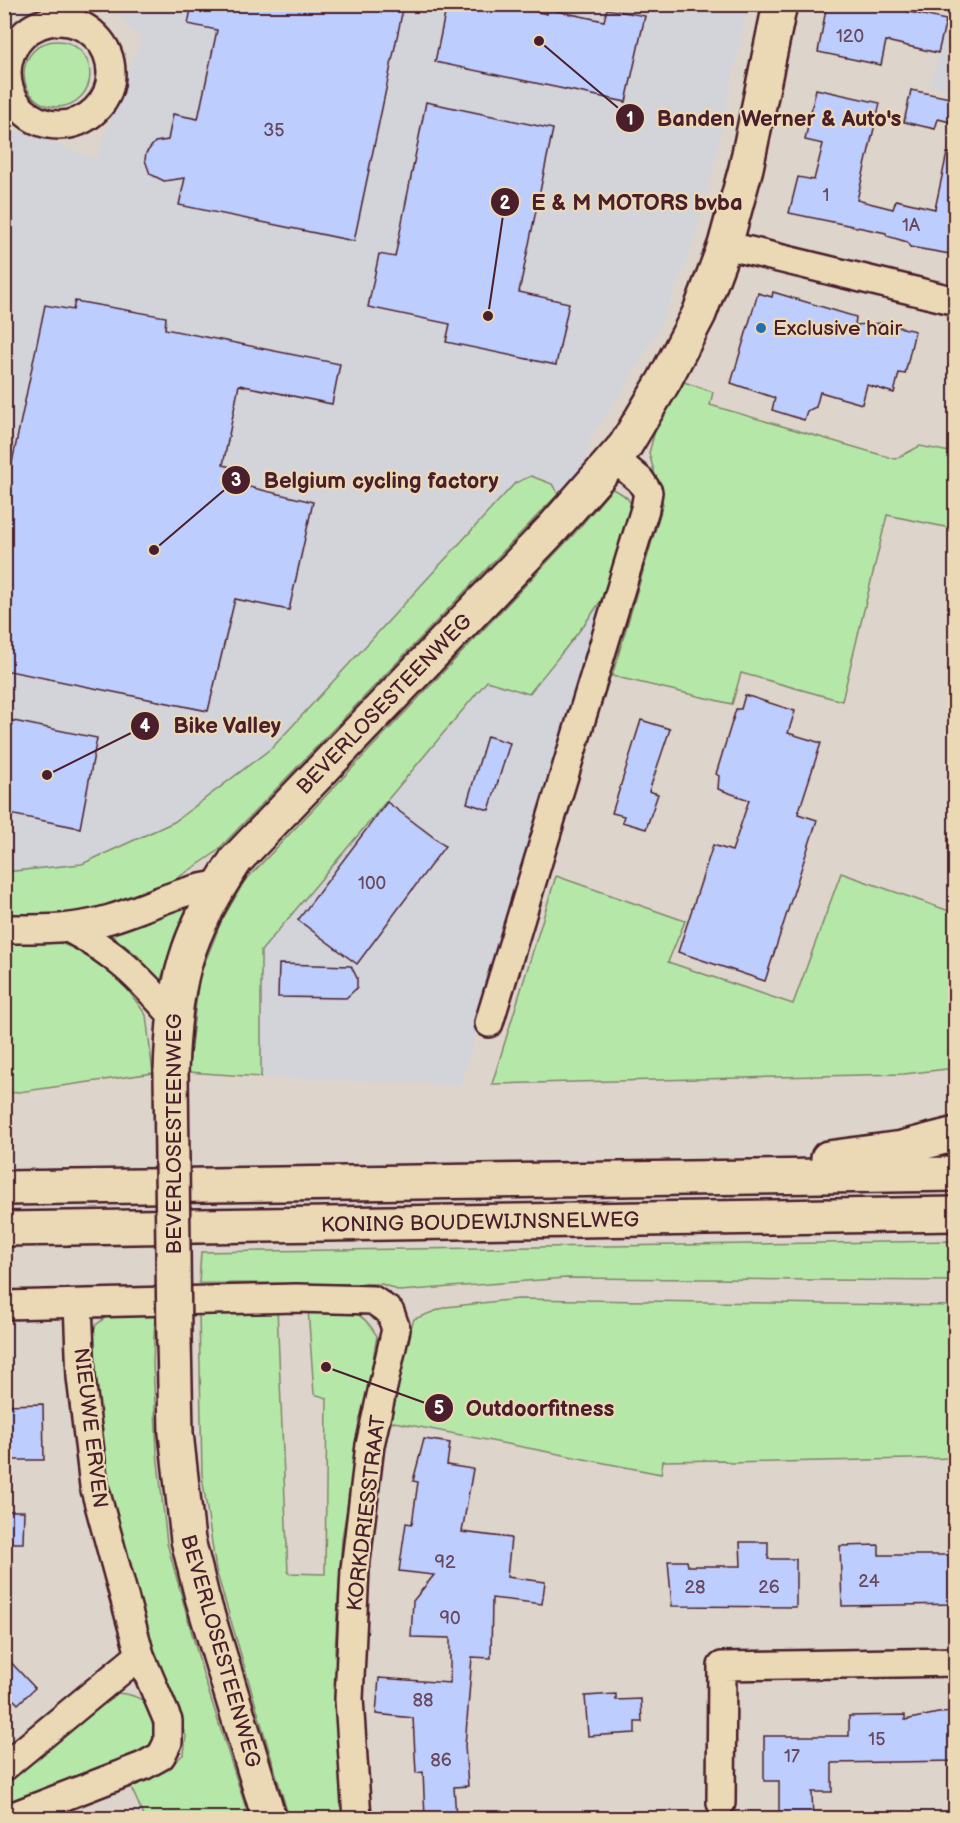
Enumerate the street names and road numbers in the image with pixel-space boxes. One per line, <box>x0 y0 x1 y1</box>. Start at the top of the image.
street label: BEVERLOSESTEENWEG <box>292 609 477 800</box>
street label: BEVERLOSESTEENWEG <box>162 1013 187 1254</box>
street label: KONING BOUDEWIJNSNELWEG <box>321 1207 640 1238</box>
street label: NIEUWE ERVEN <box>68 1346 113 1510</box>
street label: KORKDRIESSTRAAT <box>342 1413 391 1612</box>
street label: BEVERLOSESTEENWEG <box>175 1532 266 1771</box>

